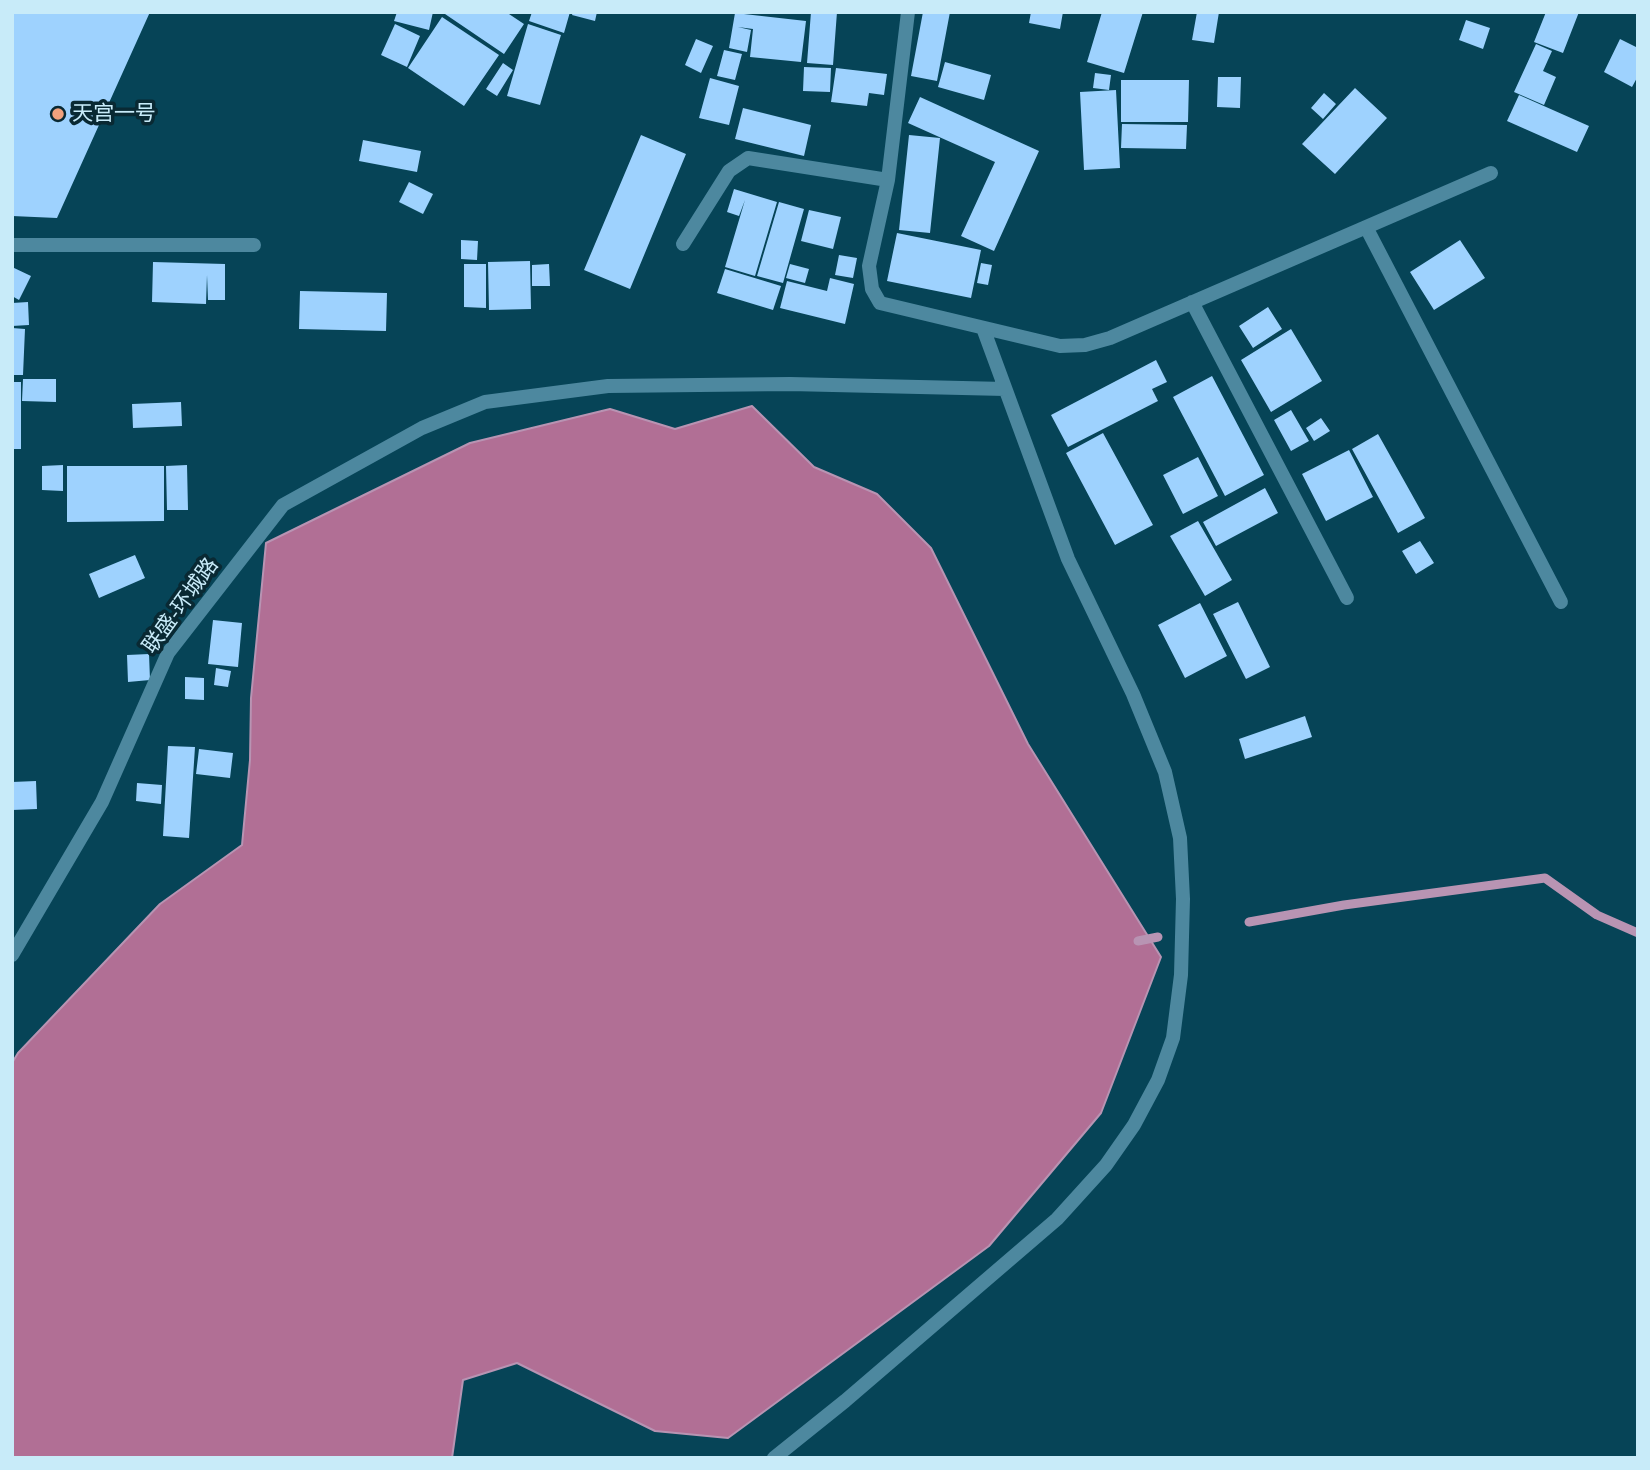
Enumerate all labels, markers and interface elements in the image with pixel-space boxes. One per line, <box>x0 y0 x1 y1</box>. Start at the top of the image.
place label: 天宫一号 <box>72 101 156 127</box>
marker: 天宫一号 <box>50 106 66 122</box>
street label: 联盛-环城路 <box>138 553 224 659</box>

